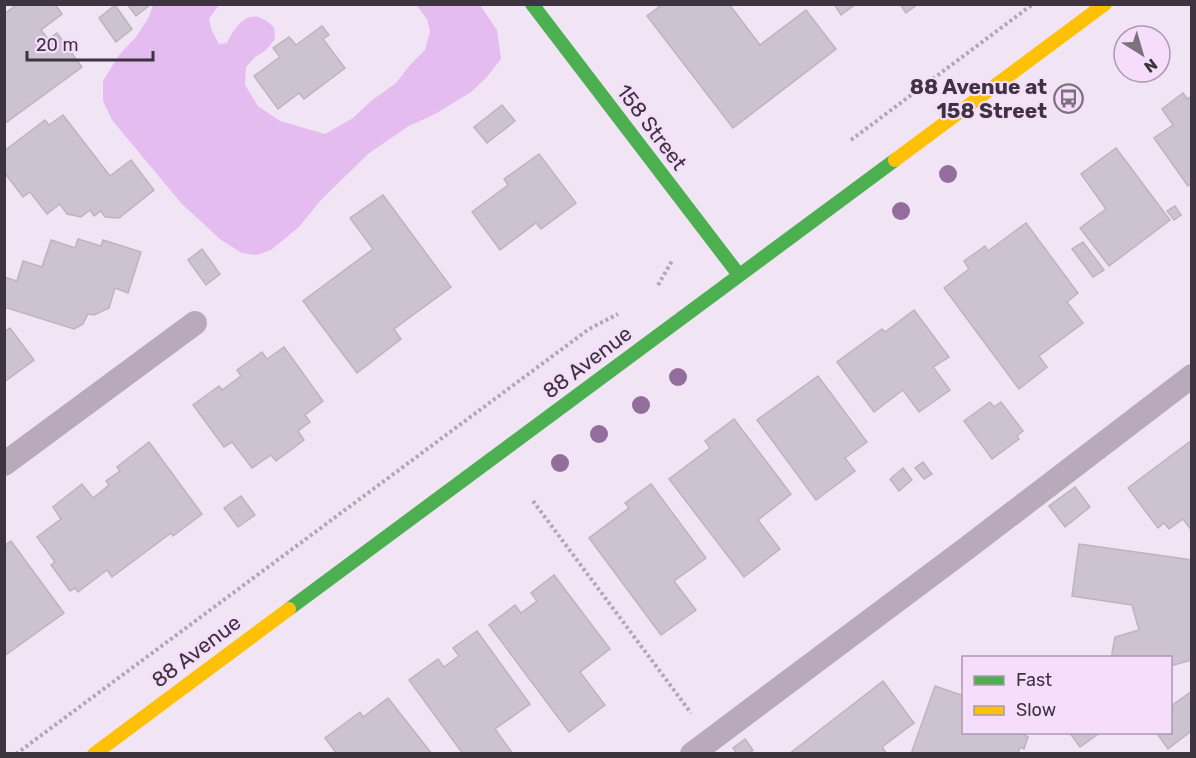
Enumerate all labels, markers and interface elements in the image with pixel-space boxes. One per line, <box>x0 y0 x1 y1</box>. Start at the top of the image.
scale bar <box>27 24 153 62</box>
north arrow <box>1112 24 1172 84</box>
text: 20 m <box>36 34 78 56</box>
text: N <box>1140 55 1161 77</box>
place label: 88 Avenue at 158 Street <box>910 74 1047 123</box>
street label: 158 Street <box>612 79 692 175</box>
bus stop icon: 88 Avenue at 158 Street <box>1052 82 1084 114</box>
street label: 88 Avenue <box>538 320 636 404</box>
street label: 88 Avenue <box>147 609 245 693</box>
legend <box>962 656 1172 734</box>
text: Fast <box>1016 669 1052 691</box>
text: Slow <box>1016 699 1056 721</box>

